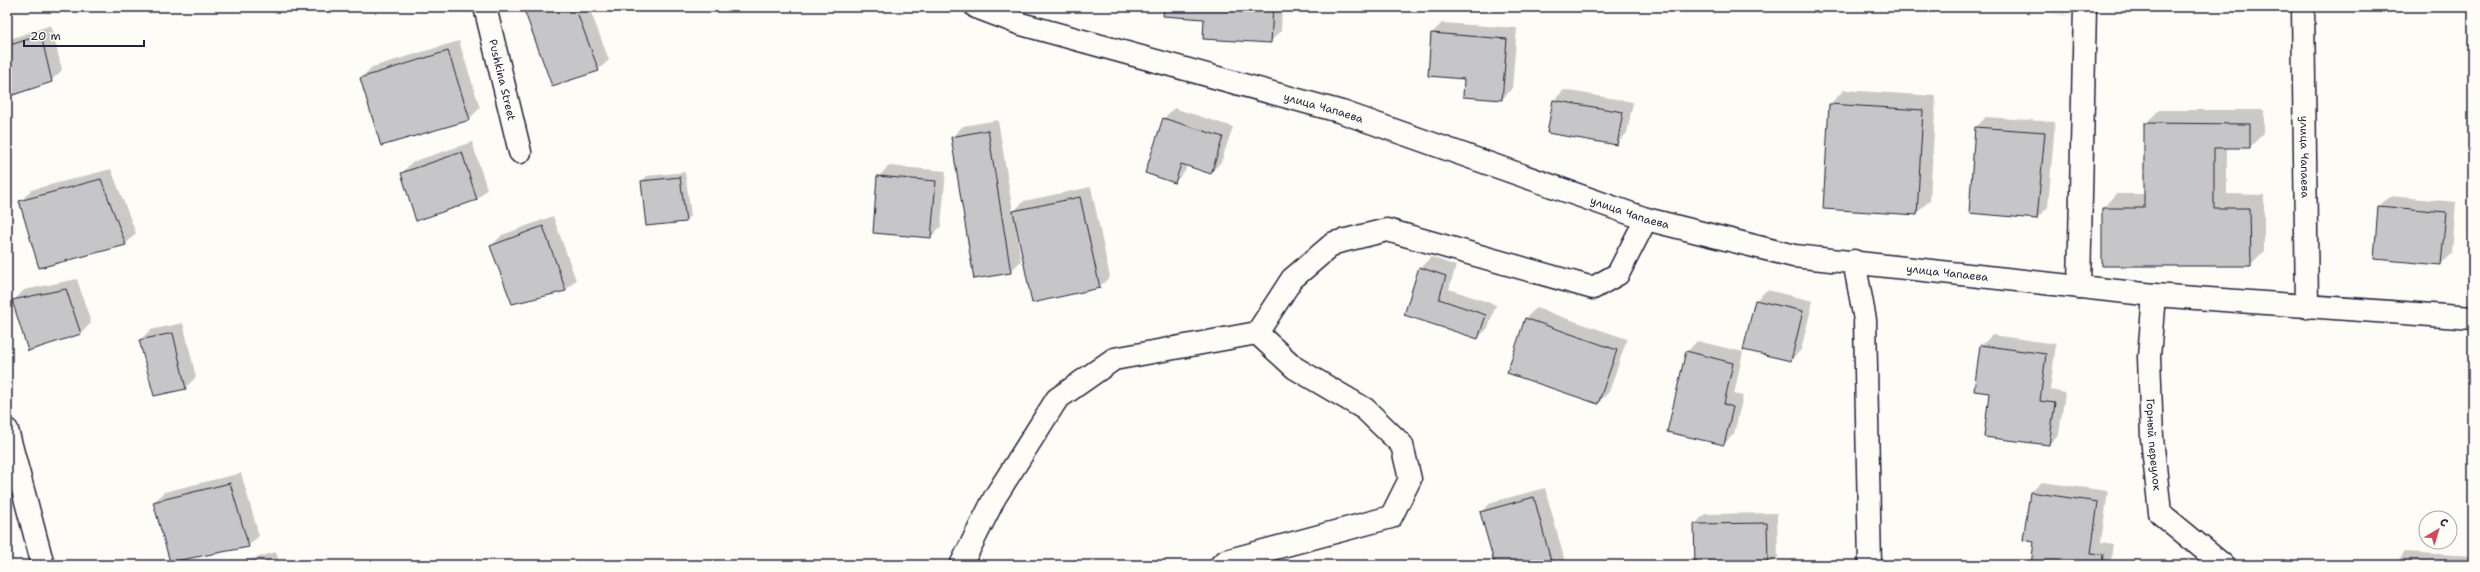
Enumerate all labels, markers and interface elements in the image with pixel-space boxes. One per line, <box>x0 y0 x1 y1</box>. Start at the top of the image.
scale bar <box>24 22 144 48</box>
text: 20 m <box>30 28 61 44</box>
street label: Pushkina Street <box>485 38 519 122</box>
street label: улица Чапаева <box>1282 89 1365 127</box>
street label: улица Чапаева <box>2296 116 2313 198</box>
street label: улица Чапаева <box>1588 193 1671 233</box>
street label: улица Чапаева <box>1906 261 1989 285</box>
street label: Горный переулок <box>2143 398 2165 492</box>
north arrow <box>2418 510 2458 550</box>
text: С <box>2437 515 2451 531</box>

